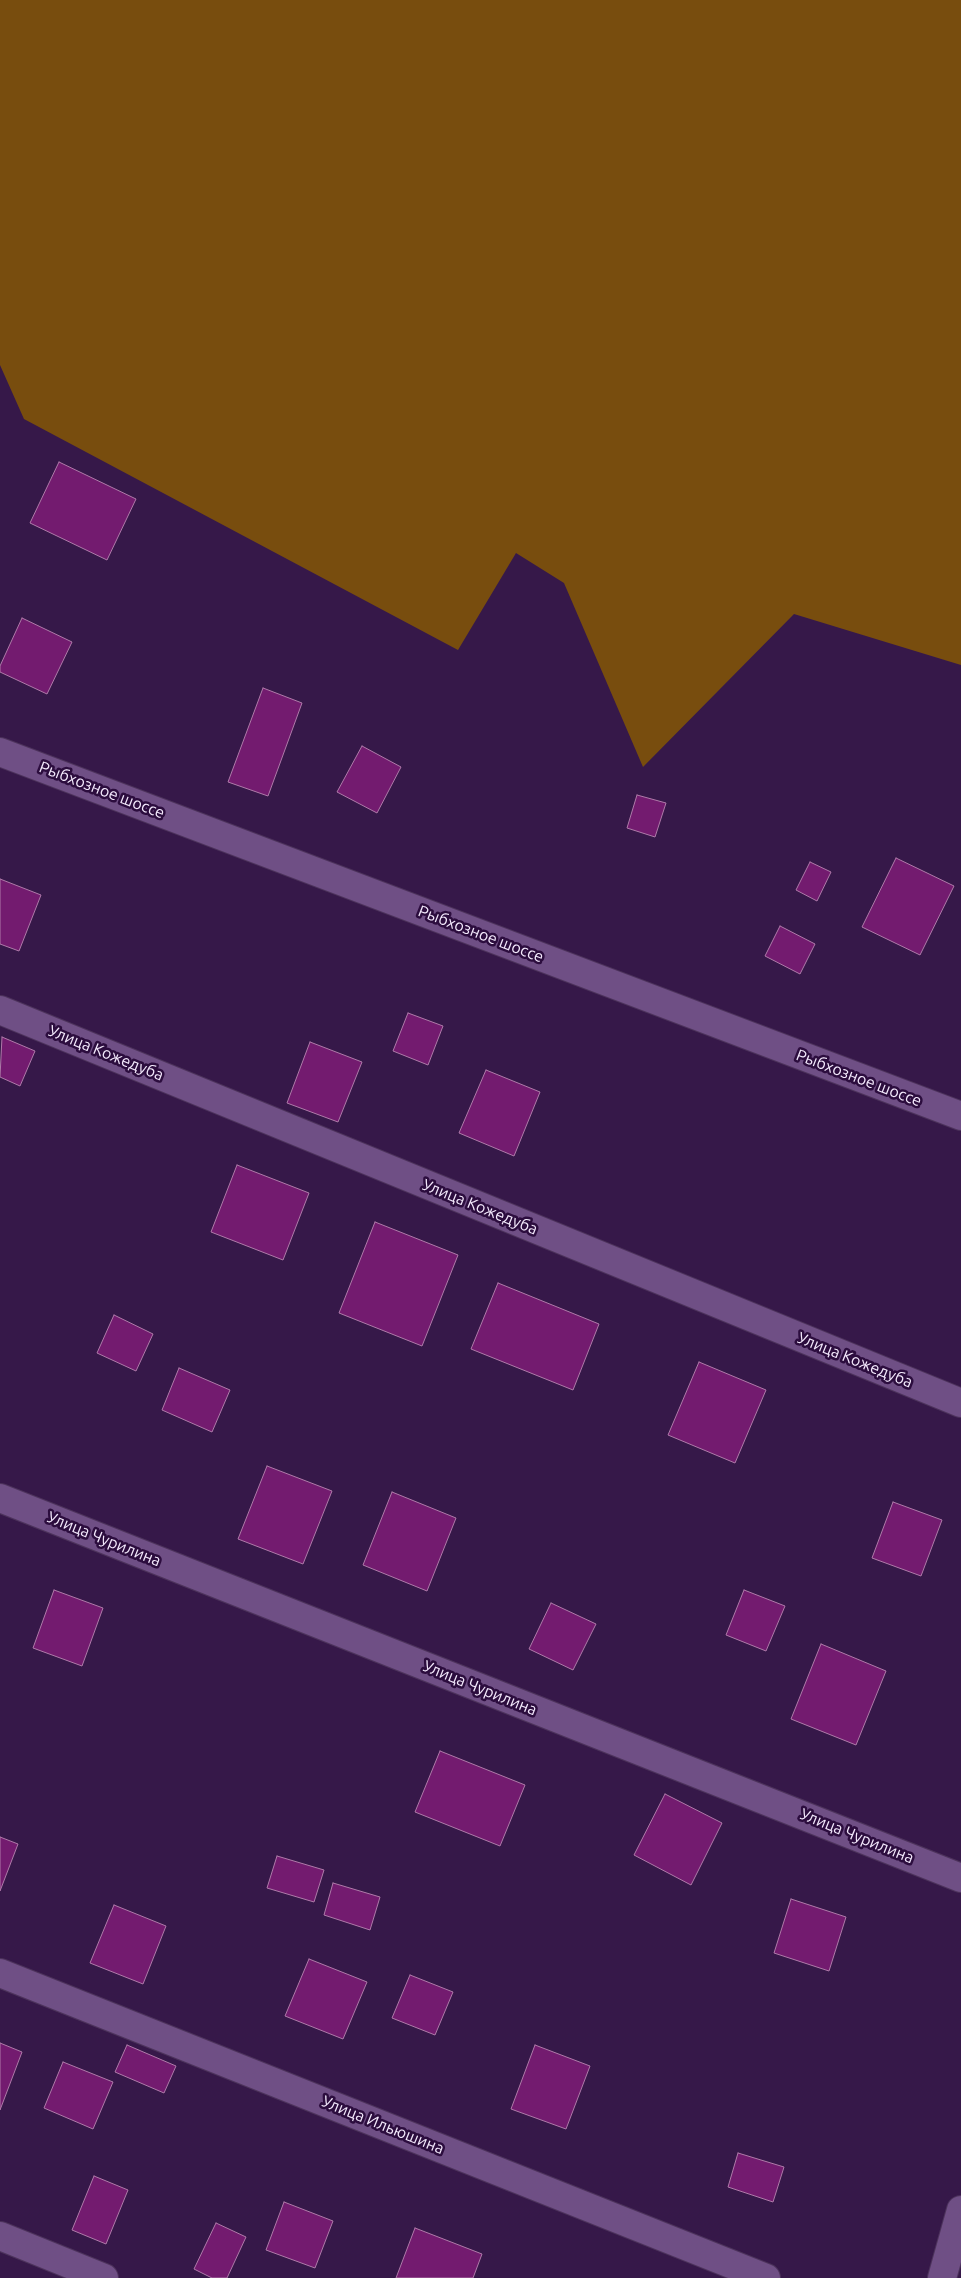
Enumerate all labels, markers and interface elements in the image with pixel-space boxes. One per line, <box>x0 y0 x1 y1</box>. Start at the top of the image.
street label: Рыбхозное шоссе <box>37 757 167 823</box>
street label: Рыбхозное шоссе <box>416 901 546 967</box>
street label: Улица Кожедуба <box>46 1021 166 1085</box>
street label: Рыбхозное шоссе <box>794 1045 924 1111</box>
street label: Улица Кожедуба <box>420 1175 540 1239</box>
street label: Улица Кожедуба <box>795 1328 915 1392</box>
street label: Улица Чурилина <box>44 1507 164 1571</box>
street label: Улица Чурилина <box>420 1656 540 1720</box>
street label: Улица Чурилина <box>797 1804 917 1868</box>
street label: Улица Ильюшина <box>319 2092 447 2158</box>

